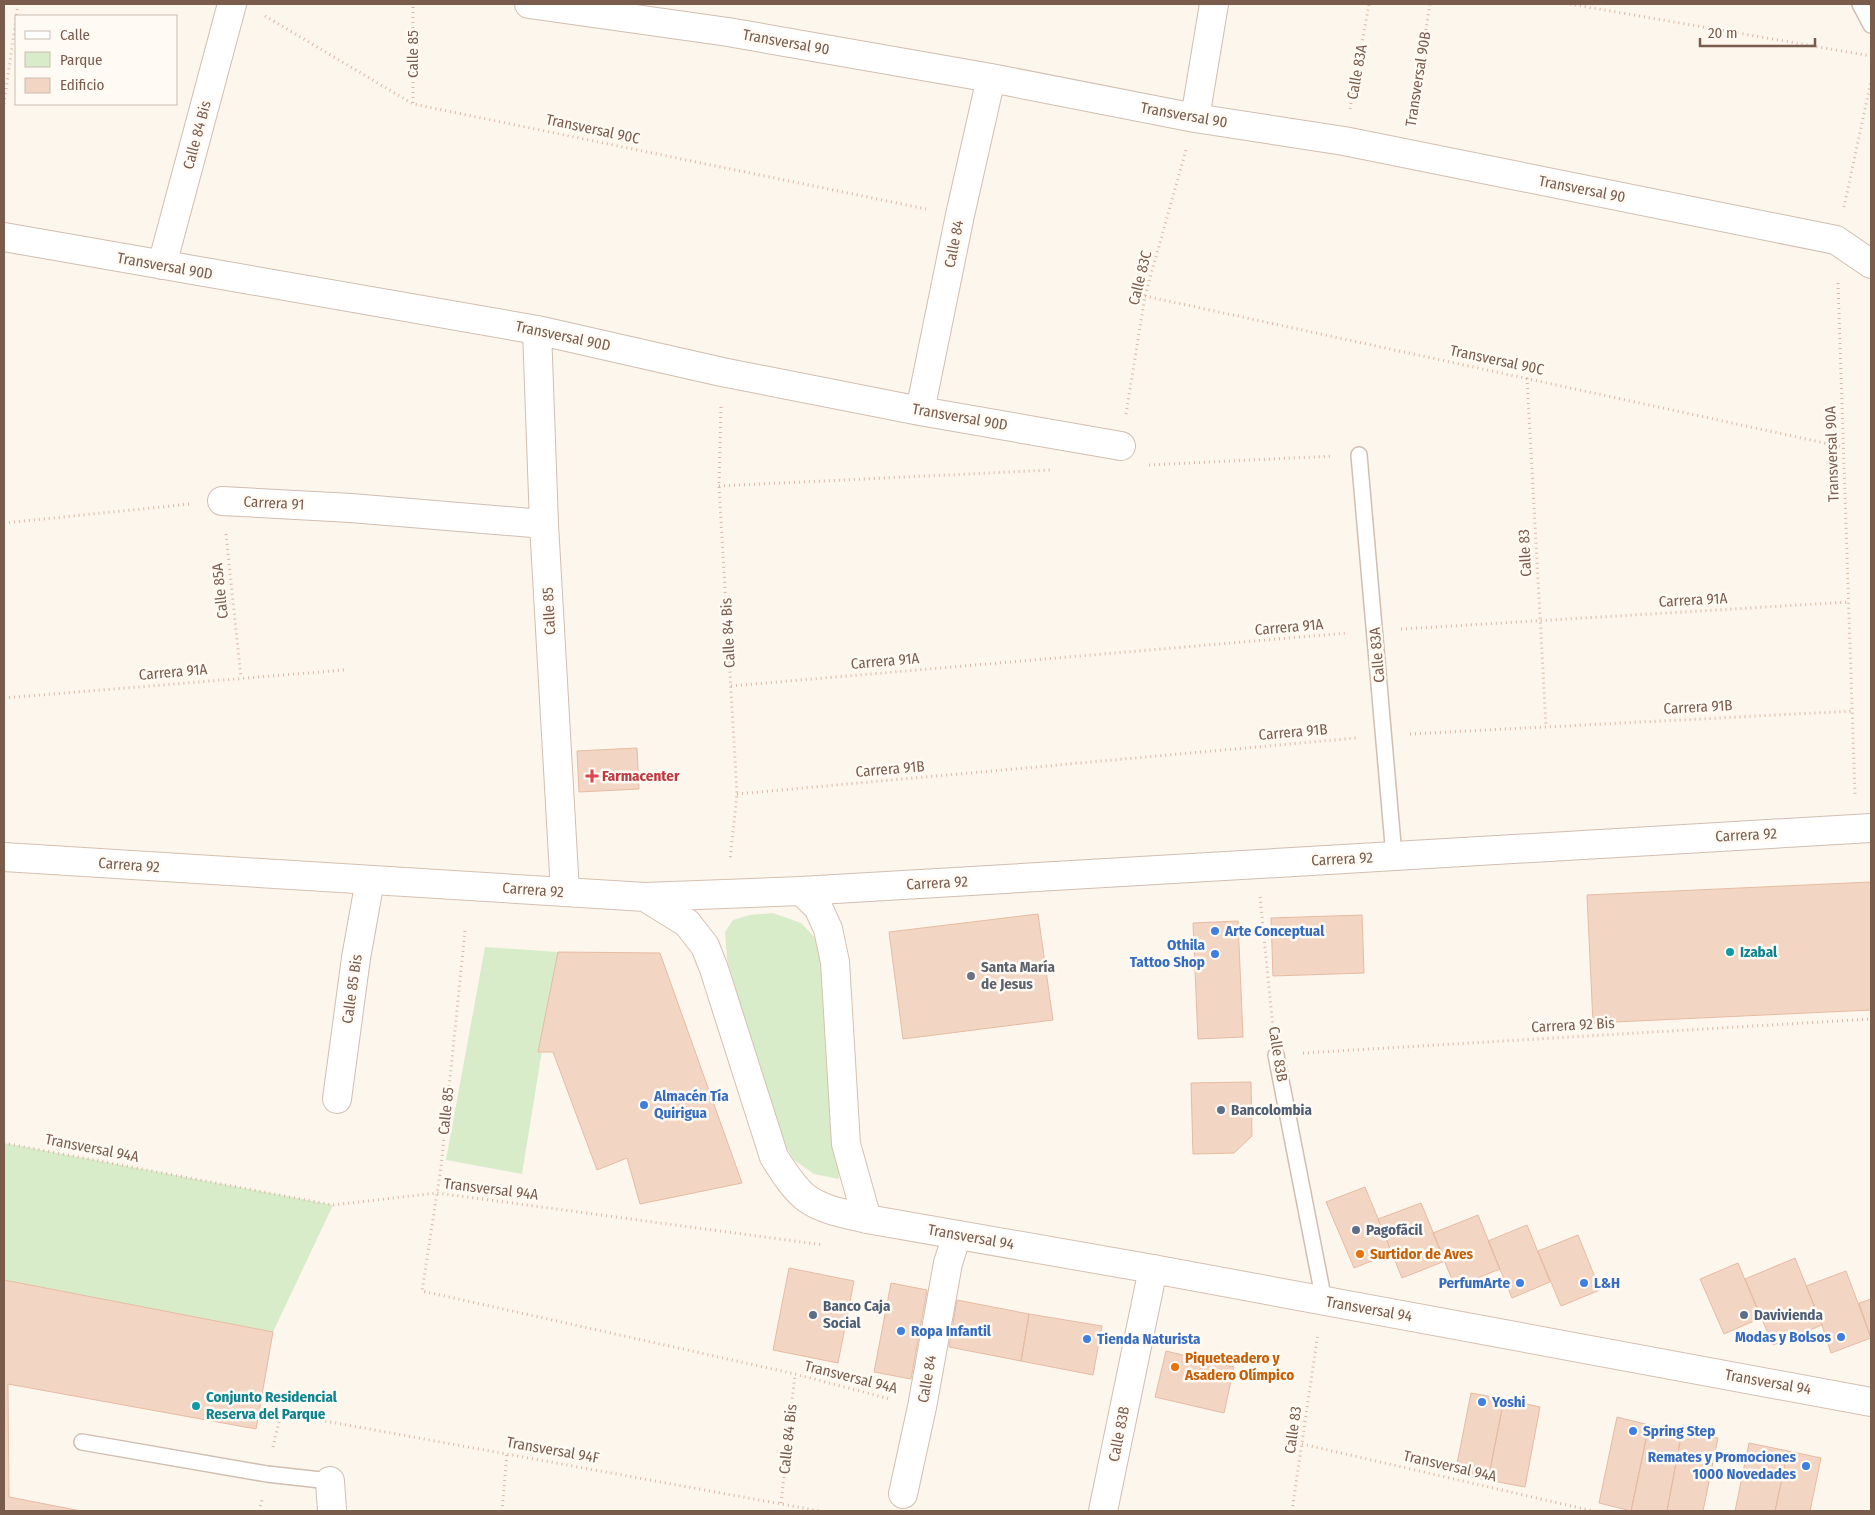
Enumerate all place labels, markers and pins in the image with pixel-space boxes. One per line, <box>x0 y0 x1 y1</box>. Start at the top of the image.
place label: Farmacenter <box>602 767 680 785</box>
marker: Farmacenter <box>586 770 598 782</box>
place label: Arte Conceptual <box>1224 922 1325 940</box>
marker: Arte Conceptual <box>1209 925 1221 937</box>
place label: Othila Tattoo Shop <box>1130 936 1206 971</box>
place label: Izabal <box>1740 943 1778 961</box>
marker: Izabal <box>1724 946 1736 958</box>
marker: Othila Tattoo Shop <box>1209 948 1221 960</box>
place label: Santa María de Jesus <box>981 958 1055 993</box>
marker: Santa María de Jesus <box>965 970 977 982</box>
place label: Almacén Tía Quirigua <box>653 1087 729 1122</box>
marker: Almacén Tía Quirigua <box>638 1099 650 1111</box>
place label: Bancolombia <box>1231 1101 1312 1119</box>
marker: Bancolombia <box>1215 1104 1227 1116</box>
place label: Pagofãcil <box>1366 1221 1423 1239</box>
marker: Pagofãcil <box>1350 1224 1362 1236</box>
place label: Surtidor de Aves <box>1370 1245 1474 1263</box>
marker: Surtidor de Aves <box>1354 1248 1366 1260</box>
place label: PerfumArte <box>1439 1274 1510 1292</box>
place label: L&H <box>1594 1274 1620 1292</box>
marker: PerfumArte <box>1514 1277 1526 1289</box>
marker: L&H <box>1578 1277 1590 1289</box>
place label: Banco Caja Social <box>823 1297 891 1332</box>
place label: Davivienda <box>1754 1306 1824 1324</box>
marker: Banco Caja Social <box>807 1309 819 1321</box>
marker: Davivienda <box>1738 1309 1750 1321</box>
place label: Ropa Infantil <box>911 1322 992 1340</box>
marker: Ropa Infantil <box>895 1325 907 1337</box>
place label: Modas y Bolsos <box>1735 1328 1831 1346</box>
place label: Tienda Naturista <box>1097 1330 1201 1348</box>
marker: Modas y Bolsos <box>1835 1331 1847 1343</box>
marker: Tienda Naturista <box>1081 1333 1093 1345</box>
place label: Piqueteadero y Asadero Olímpico <box>1184 1349 1294 1384</box>
marker: Piqueteadero y Asadero Olímpico <box>1169 1361 1181 1373</box>
place label: Conjunto Residencial Reserva del Parque <box>206 1388 338 1423</box>
place label: Yoshi <box>1491 1393 1526 1411</box>
marker: Yoshi <box>1476 1396 1488 1408</box>
marker: Conjunto Residencial Reserva del Parque <box>190 1400 202 1412</box>
place label: Spring Step <box>1643 1422 1715 1440</box>
marker: Spring Step <box>1627 1425 1639 1437</box>
place label: Remates y Promociones 1000 Novedades <box>1648 1448 1796 1483</box>
marker: Remates y Promociones 1000 Novedades <box>1800 1460 1812 1472</box>

